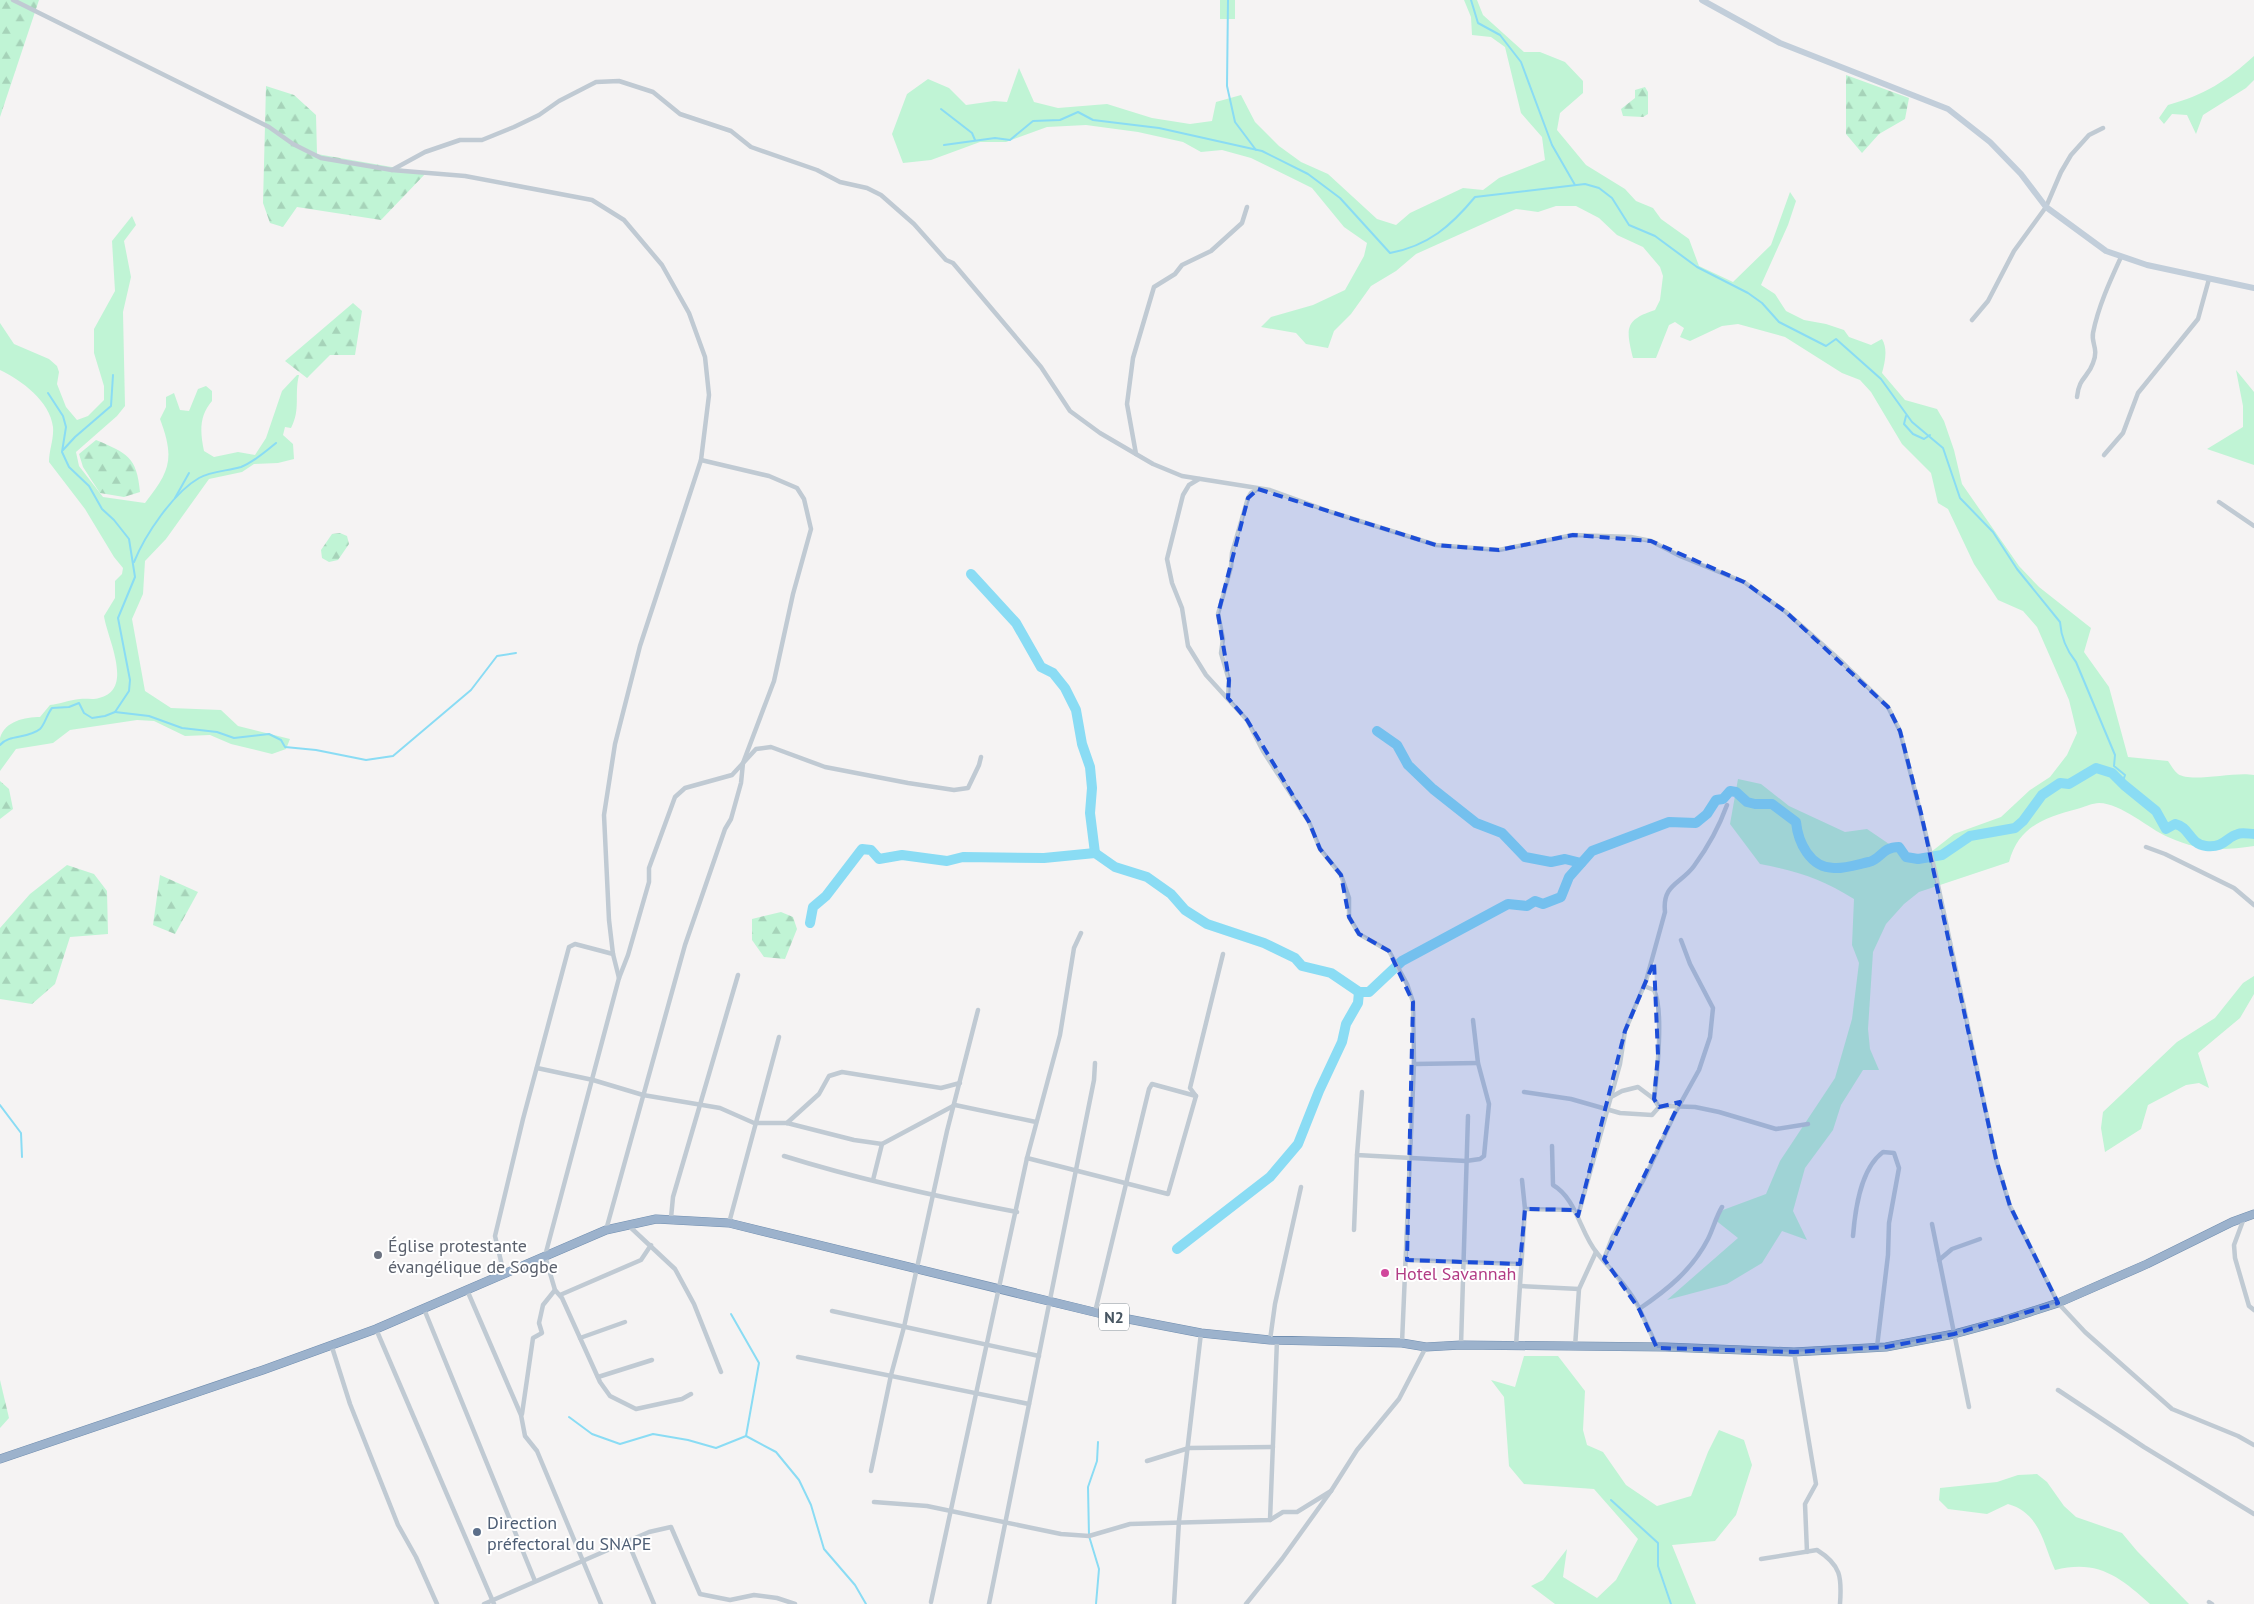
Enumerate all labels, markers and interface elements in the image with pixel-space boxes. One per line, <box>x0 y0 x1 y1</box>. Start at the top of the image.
place label: Église protestante évangélique de Sogbe <box>388 1234 558 1278</box>
marker: Église protestante évangélique de Sogbe <box>372 1249 384 1261</box>
place label: Hotel Savannah <box>1395 1262 1516 1285</box>
marker: Hotel Savannah <box>1379 1267 1391 1279</box>
road number: N2 <box>1099 1304 1129 1330</box>
place label: Direction préfectoral du SNAPE <box>487 1511 651 1555</box>
marker: Direction préfectoral du SNAPE <box>471 1526 483 1538</box>

